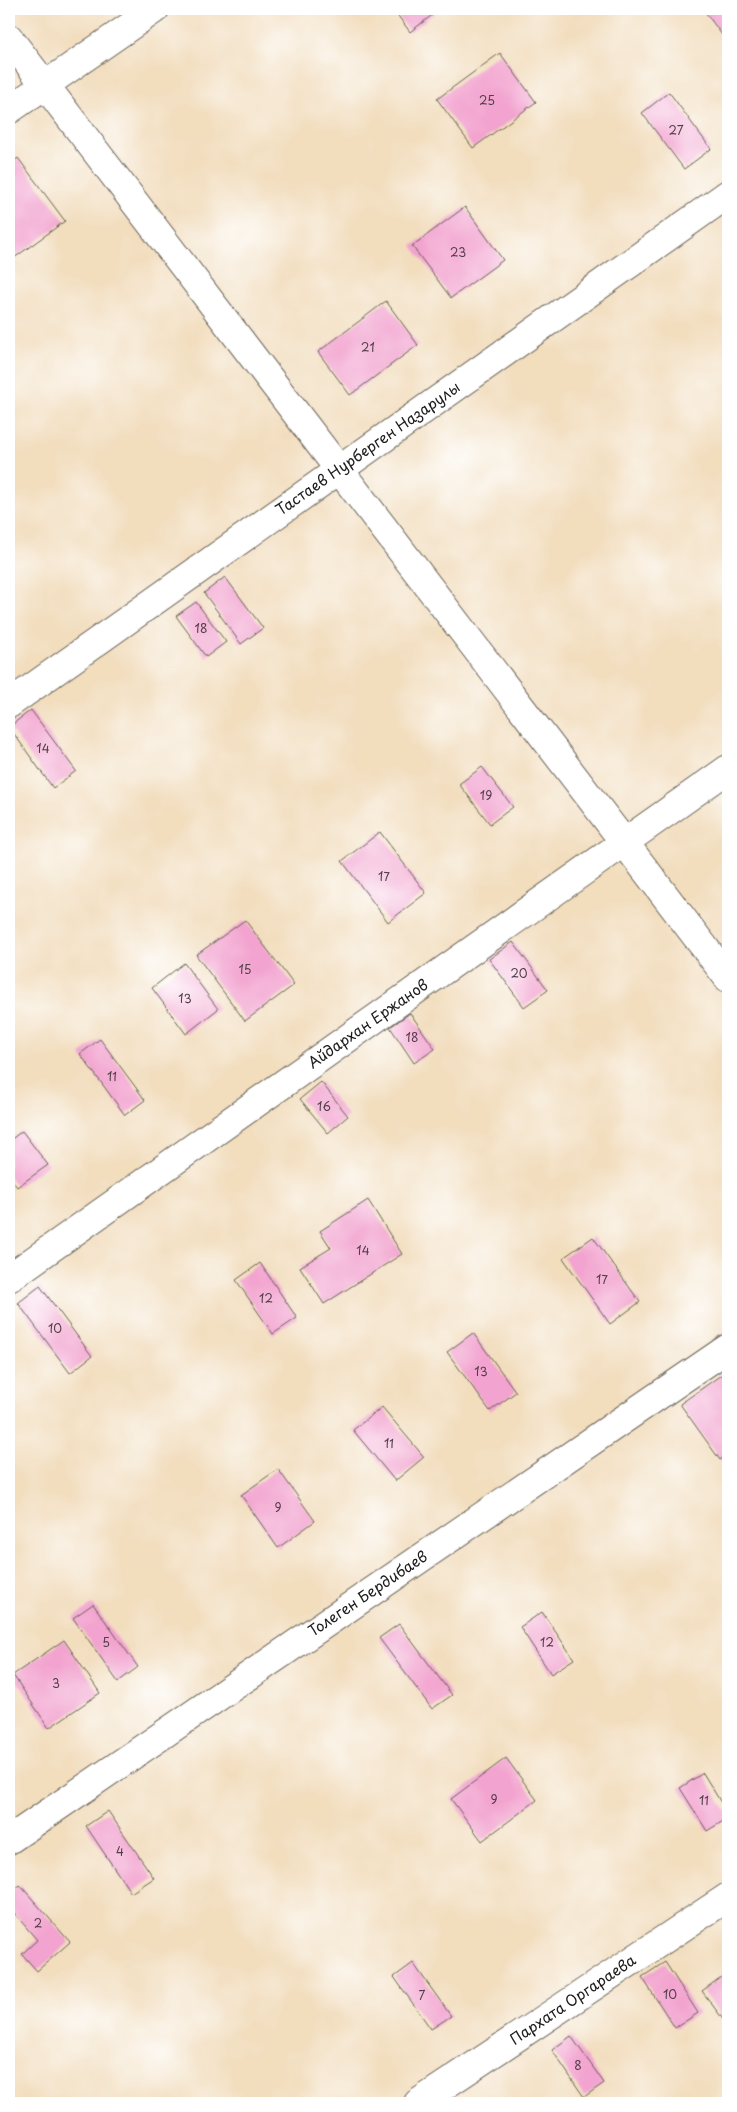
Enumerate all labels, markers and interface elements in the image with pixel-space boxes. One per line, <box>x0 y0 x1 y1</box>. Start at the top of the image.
house number: 25 <box>479 91 495 109</box>
house number: 27 <box>669 121 684 139</box>
house number: 23 <box>450 243 466 261</box>
house number: 21 <box>361 338 375 356</box>
street label: Тастаев Нурберген Назарулы <box>270 375 464 520</box>
house number: 18 <box>195 619 207 637</box>
house number: 14 <box>36 739 50 757</box>
house number: 19 <box>480 786 492 804</box>
house number: 17 <box>378 867 390 885</box>
house number: 15 <box>238 960 252 978</box>
house number: 20 <box>510 964 528 982</box>
street label: Айдархан Ержанов <box>302 972 432 1073</box>
house number: 13 <box>178 989 192 1007</box>
house number: 18 <box>406 1028 418 1046</box>
house number: 11 <box>107 1067 117 1085</box>
house number: 16 <box>317 1097 331 1115</box>
house number: 14 <box>356 1241 370 1259</box>
house number: 17 <box>596 1270 608 1288</box>
house number: 12 <box>259 1289 273 1307</box>
house number: 10 <box>48 1319 62 1337</box>
house number: 13 <box>474 1362 488 1380</box>
house number: 11 <box>384 1434 394 1452</box>
house number: 9 <box>274 1498 282 1516</box>
street label: Толеген Бердибаев <box>303 1544 432 1641</box>
house number: 5 <box>102 1633 110 1651</box>
house number: 12 <box>540 1633 554 1651</box>
house number: 3 <box>52 1674 60 1692</box>
house number: 9 <box>490 1790 498 1808</box>
house number: 11 <box>699 1791 709 1809</box>
house number: 4 <box>116 1842 124 1860</box>
house number: 2 <box>34 1914 42 1932</box>
street label: Пархата Оргараева <box>504 1948 640 2050</box>
house number: 10 <box>663 1985 677 2003</box>
house number: 7 <box>419 1986 426 2004</box>
house number: 8 <box>574 2056 582 2074</box>

